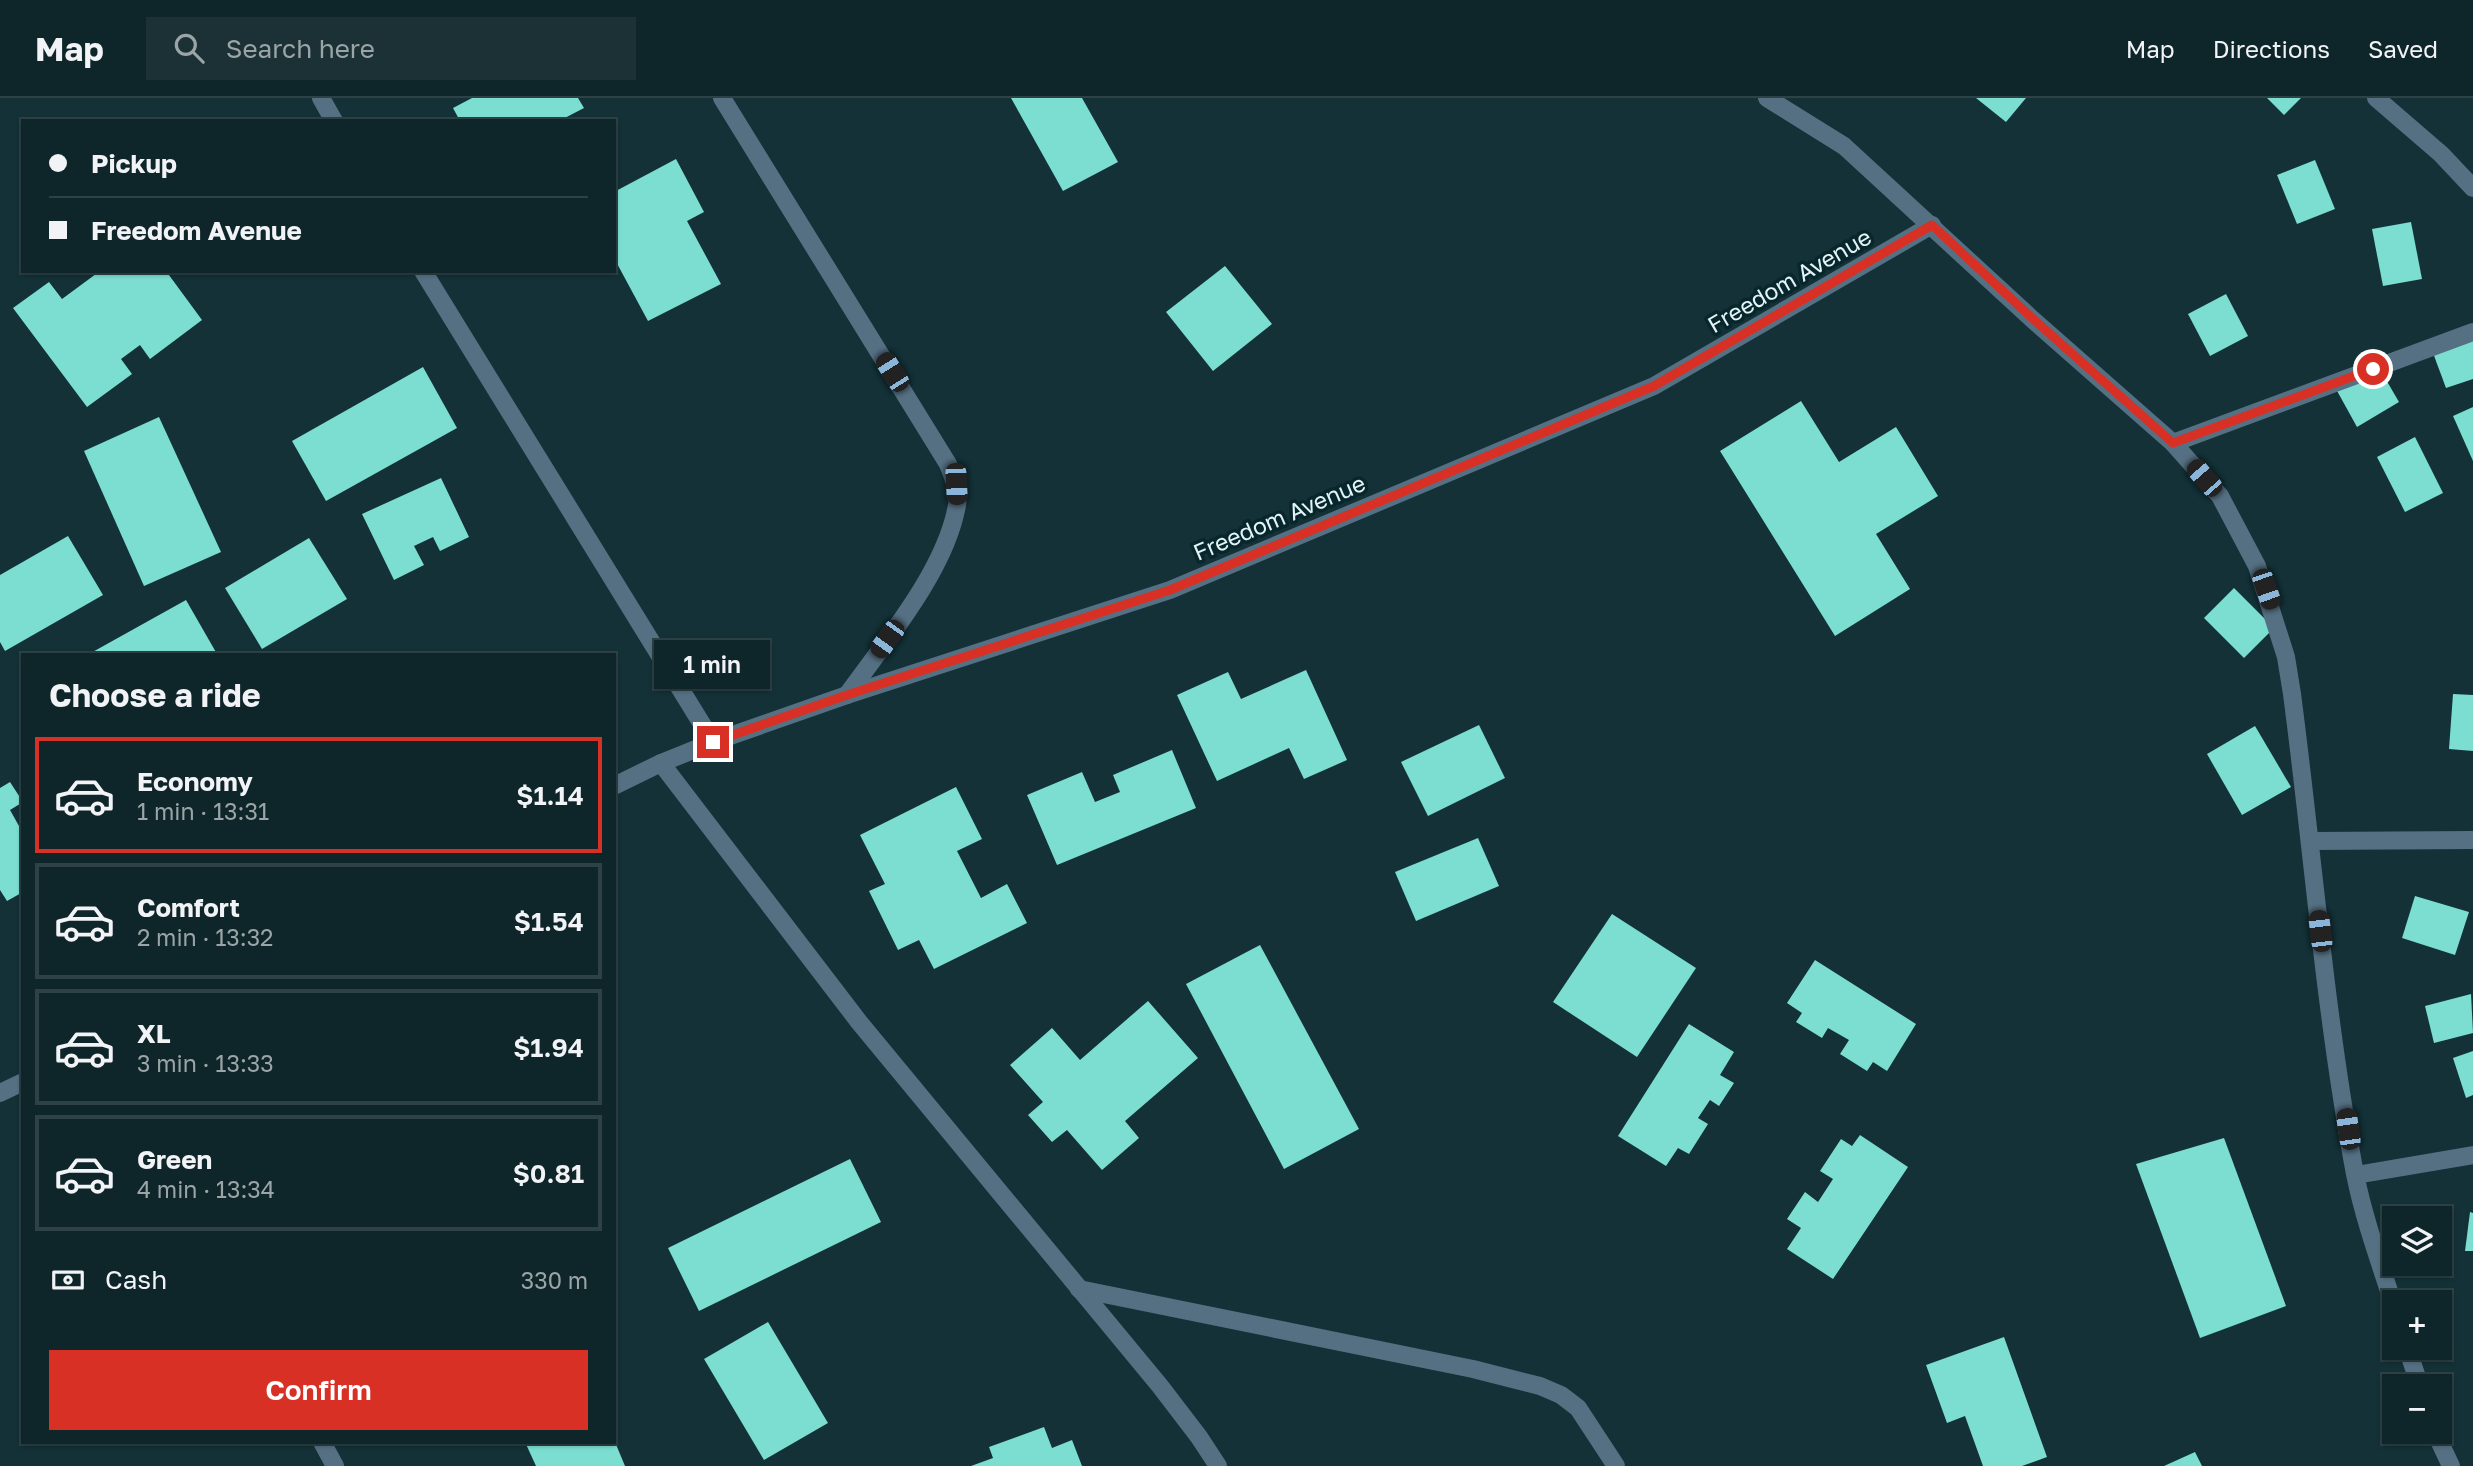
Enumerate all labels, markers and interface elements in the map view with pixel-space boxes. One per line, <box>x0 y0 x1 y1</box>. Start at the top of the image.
search box <box>146 17 636 80</box>
text: Map <box>35 29 104 68</box>
icon: search <box>170 29 208 67</box>
text: Search here <box>226 33 375 64</box>
text: Map <box>2126 34 2175 63</box>
text: Directions <box>2213 34 2330 63</box>
text: Saved <box>2368 34 2438 63</box>
text: Pickup <box>91 148 177 179</box>
text: Freedom Avenue <box>91 215 302 246</box>
street label: Freedom Avenue <box>1702 222 1876 338</box>
car <box>872 349 913 395</box>
route start <box>2357 353 2389 385</box>
car <box>2183 455 2226 501</box>
car <box>945 462 968 506</box>
street label: Freedom Avenue <box>1189 468 1369 566</box>
car <box>2250 566 2283 612</box>
car <box>867 616 908 662</box>
callout: 1 min <box>655 640 771 690</box>
text: 1 min <box>683 650 741 678</box>
text: Choose a ride <box>49 676 261 714</box>
route end <box>697 726 729 758</box>
icon: car <box>53 764 116 827</box>
text: Economy <box>137 766 253 797</box>
text: $1.14 <box>516 780 584 811</box>
text: 1 min · 13:31 <box>137 797 269 825</box>
icon: car <box>53 890 116 953</box>
text: Comfort <box>137 892 240 923</box>
text: $1.54 <box>514 906 584 937</box>
car <box>2308 909 2333 953</box>
text: 2 min · 13:32 <box>137 923 273 951</box>
icon: car <box>53 1016 116 1079</box>
text: XL <box>137 1018 171 1049</box>
text: $1.94 <box>513 1032 584 1063</box>
text: 3 min · 13:33 <box>137 1049 274 1077</box>
car <box>2335 1107 2362 1151</box>
icon: car <box>53 1142 116 1205</box>
text: Green <box>137 1144 212 1175</box>
text: $0.81 <box>513 1158 584 1189</box>
text: 4 min · 13:34 <box>137 1175 275 1203</box>
map controls <box>2382 1206 2452 1444</box>
button: layers <box>2382 1206 2452 1276</box>
icon: cash <box>49 1261 87 1299</box>
text: Cash <box>105 1264 167 1295</box>
text: 330 m <box>521 1266 588 1294</box>
button: + <box>2382 1290 2452 1360</box>
button: Confirm <box>49 1350 588 1430</box>
button: − <box>2382 1374 2452 1444</box>

